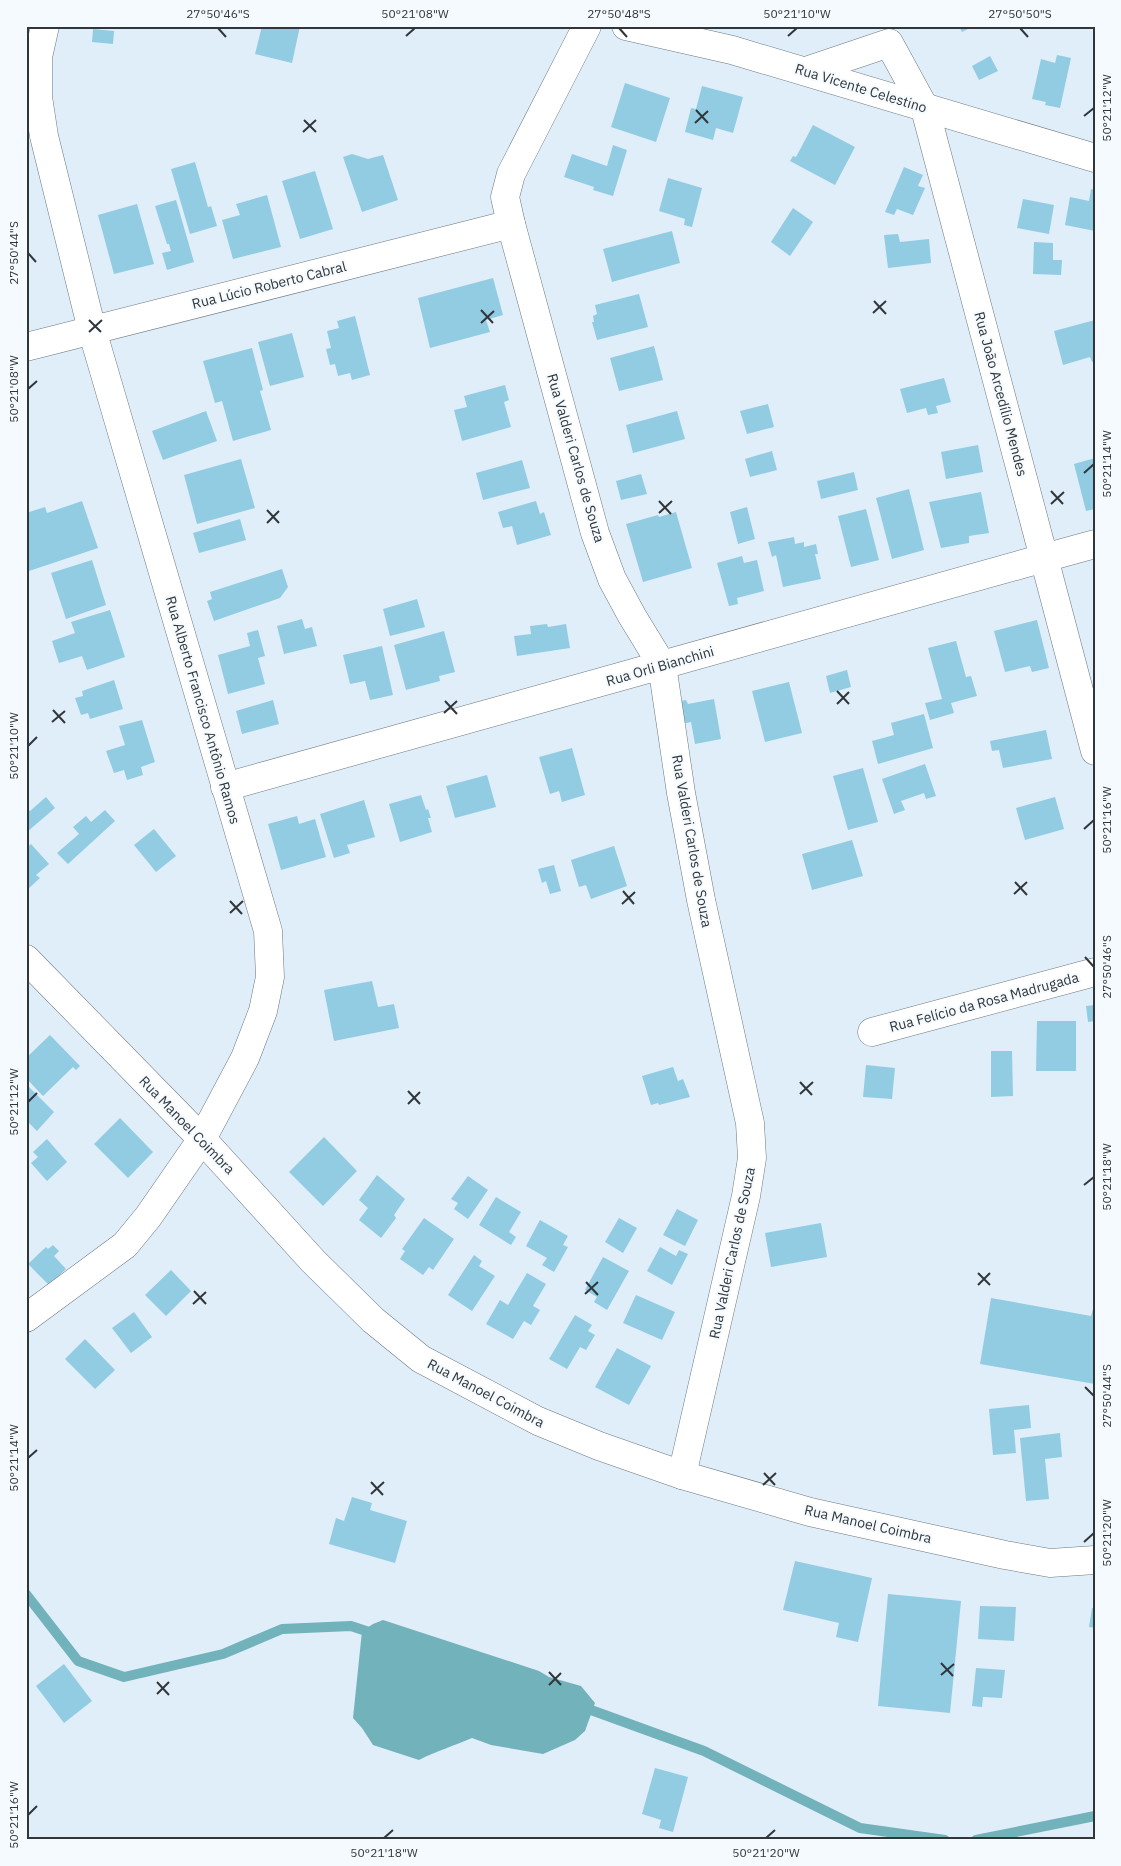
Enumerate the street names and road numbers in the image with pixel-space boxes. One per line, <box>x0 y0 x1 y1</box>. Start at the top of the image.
street label: Rua Vicente Celestino <box>793 59 929 117</box>
street label: Rua Lúcio Roberto Cabral <box>190 257 348 313</box>
street label: Rua João Arcedílio Mendes <box>970 310 1032 478</box>
street label: Rua Valderi Carlos de Souza <box>543 371 609 545</box>
street label: Rua Alberto Francisco Antônio Ramos <box>162 594 244 826</box>
street label: Rua Orli Bianchini <box>604 642 716 690</box>
street label: Rua Valderi Carlos de Souza <box>668 753 716 929</box>
street label: Rua Felício da Rosa Madrugada <box>887 968 1081 1036</box>
street label: Rua Manoel Coimbra <box>135 1072 239 1178</box>
street label: Rua Valderi Carlos de Souza <box>705 1165 759 1340</box>
street label: Rua Manoel Coimbra <box>424 1355 548 1432</box>
street label: Rua Manoel Coimbra <box>803 1501 934 1548</box>

